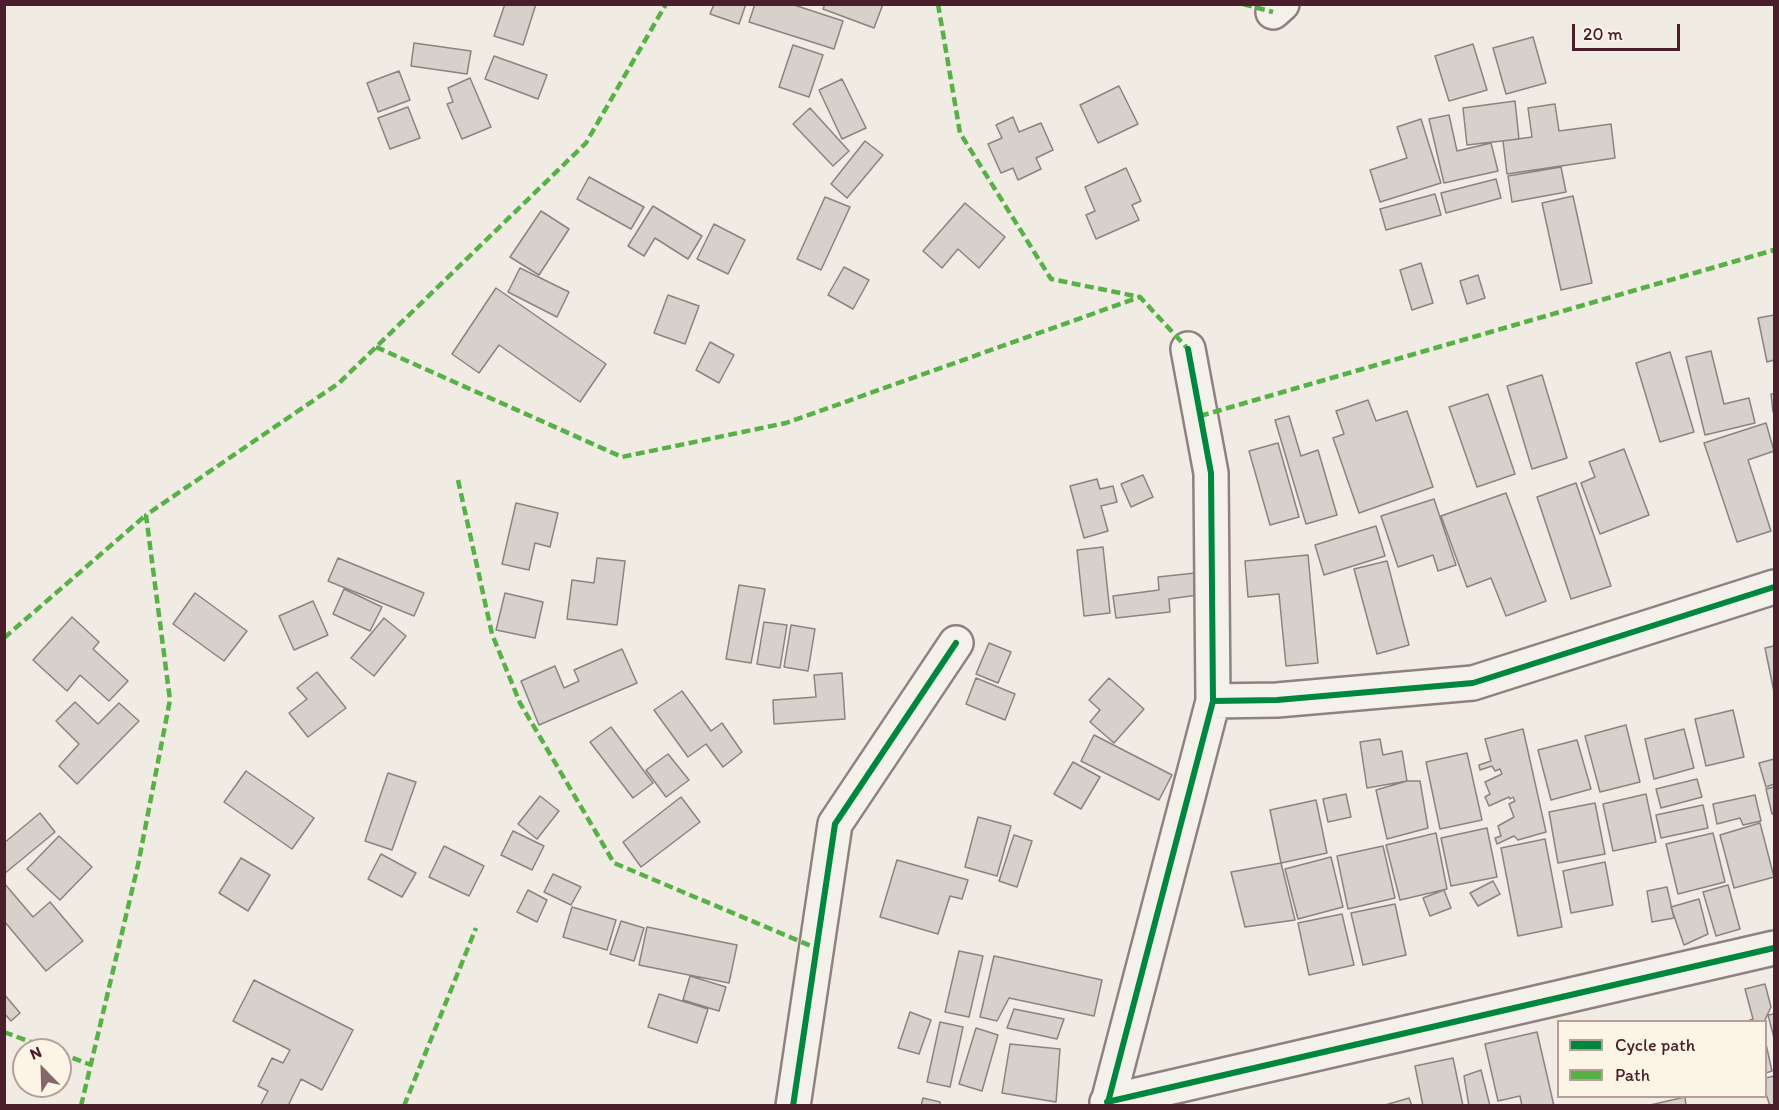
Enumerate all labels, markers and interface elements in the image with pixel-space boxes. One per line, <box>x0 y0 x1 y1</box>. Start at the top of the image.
scale bar <box>1575 12 1683 50</box>
text: 20 m <box>1583 23 1623 45</box>
legend <box>1557 1020 1767 1098</box>
text: Cycle path <box>1615 1034 1695 1056</box>
north arrow <box>12 1038 72 1098</box>
text: N <box>27 1042 44 1064</box>
text: Path <box>1615 1064 1650 1086</box>

